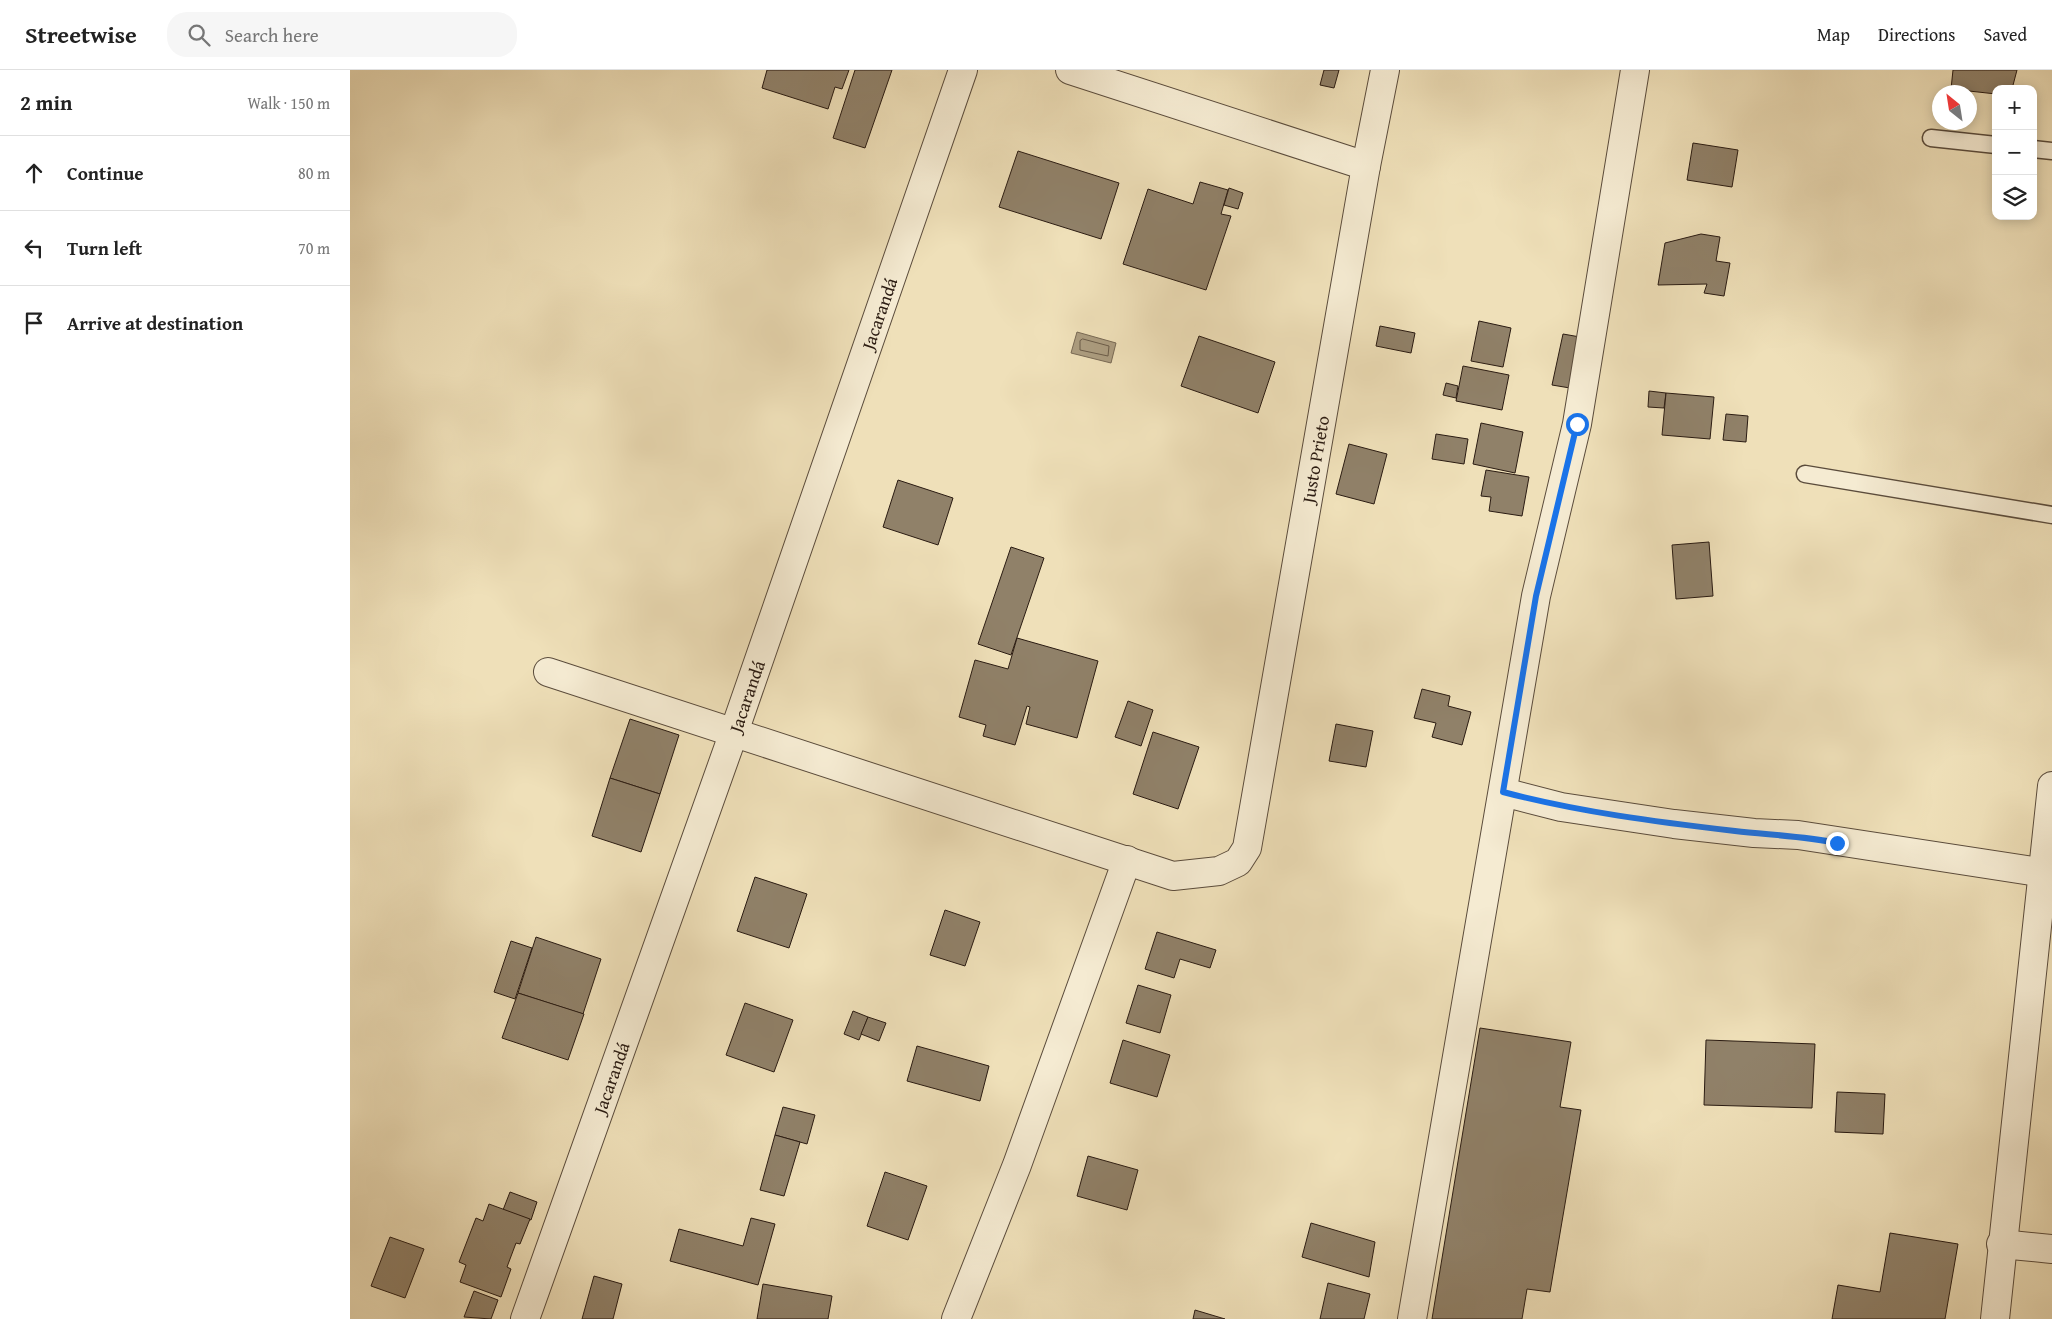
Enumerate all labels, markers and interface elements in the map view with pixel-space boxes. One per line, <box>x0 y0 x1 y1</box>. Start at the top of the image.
search box <box>167 12 517 57</box>
text: Streetwise <box>25 17 137 52</box>
icon: search <box>185 21 213 49</box>
text: Search here <box>225 21 319 49</box>
text: Map <box>1817 21 1850 48</box>
text: Directions <box>1878 21 1955 48</box>
text: Saved <box>1983 21 2027 48</box>
north arrow <box>1932 85 1977 130</box>
map controls <box>1992 85 2037 220</box>
button: + <box>1992 85 2037 130</box>
text: 2 min <box>20 87 72 118</box>
text: Walk · 150 m <box>247 91 330 115</box>
button: − <box>1992 130 2037 175</box>
icon: ahead <box>20 159 48 187</box>
text: Continue <box>67 159 144 187</box>
text: 80 m <box>298 161 330 185</box>
button: layers <box>1992 175 2037 220</box>
icon: left <box>20 234 48 262</box>
text: Turn left <box>67 234 142 262</box>
text: 70 m <box>298 236 330 260</box>
street label: Jacarandá <box>853 273 904 355</box>
icon: arrive <box>20 309 48 337</box>
text: Arrive at destination <box>67 309 243 337</box>
street label: Justo Prieto <box>1294 413 1336 507</box>
route start <box>1566 413 1589 436</box>
street label: Jacarandá <box>721 656 772 738</box>
route end <box>1826 832 1849 855</box>
street label: Jacarandá <box>585 1038 636 1119</box>

